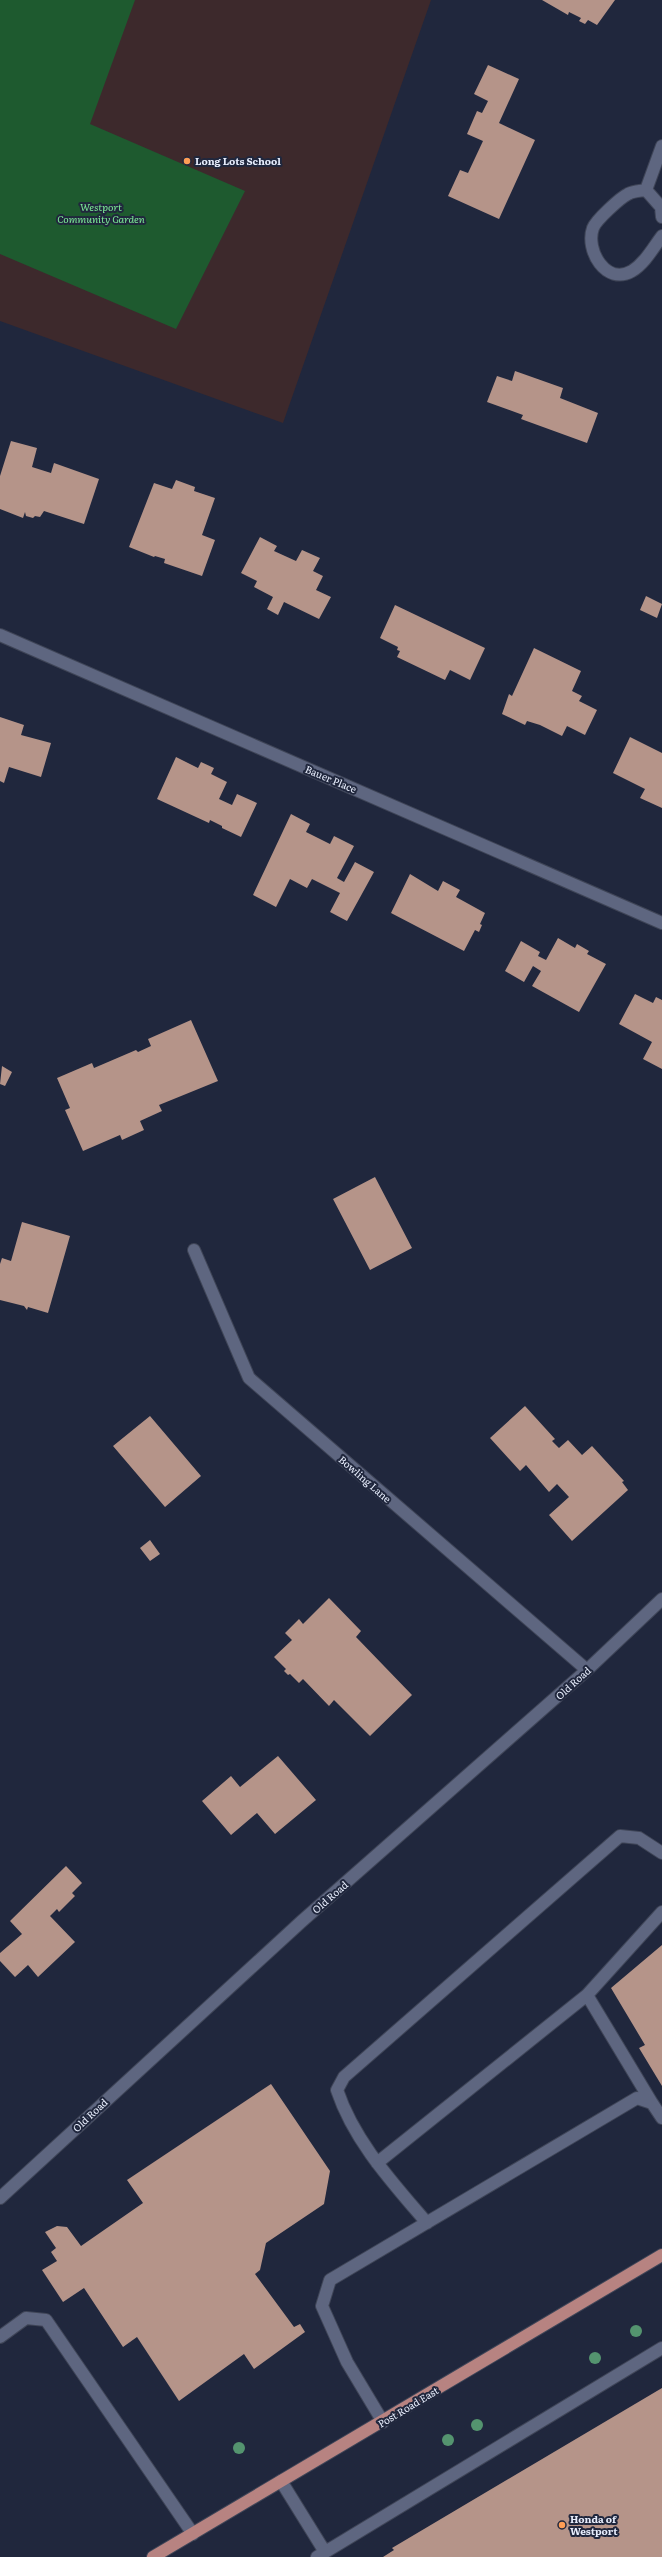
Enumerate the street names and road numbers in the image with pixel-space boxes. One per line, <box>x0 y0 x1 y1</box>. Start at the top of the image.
street label: Bauer Place <box>303 761 359 796</box>
street label: Bowling Lane <box>336 1452 395 1506</box>
street label: Old Road <box>552 1663 594 1703</box>
street label: Old Road <box>308 1877 351 1916</box>
street label: Old Road <box>69 2094 111 2135</box>
street label: Post Road East <box>374 2382 441 2431</box>

